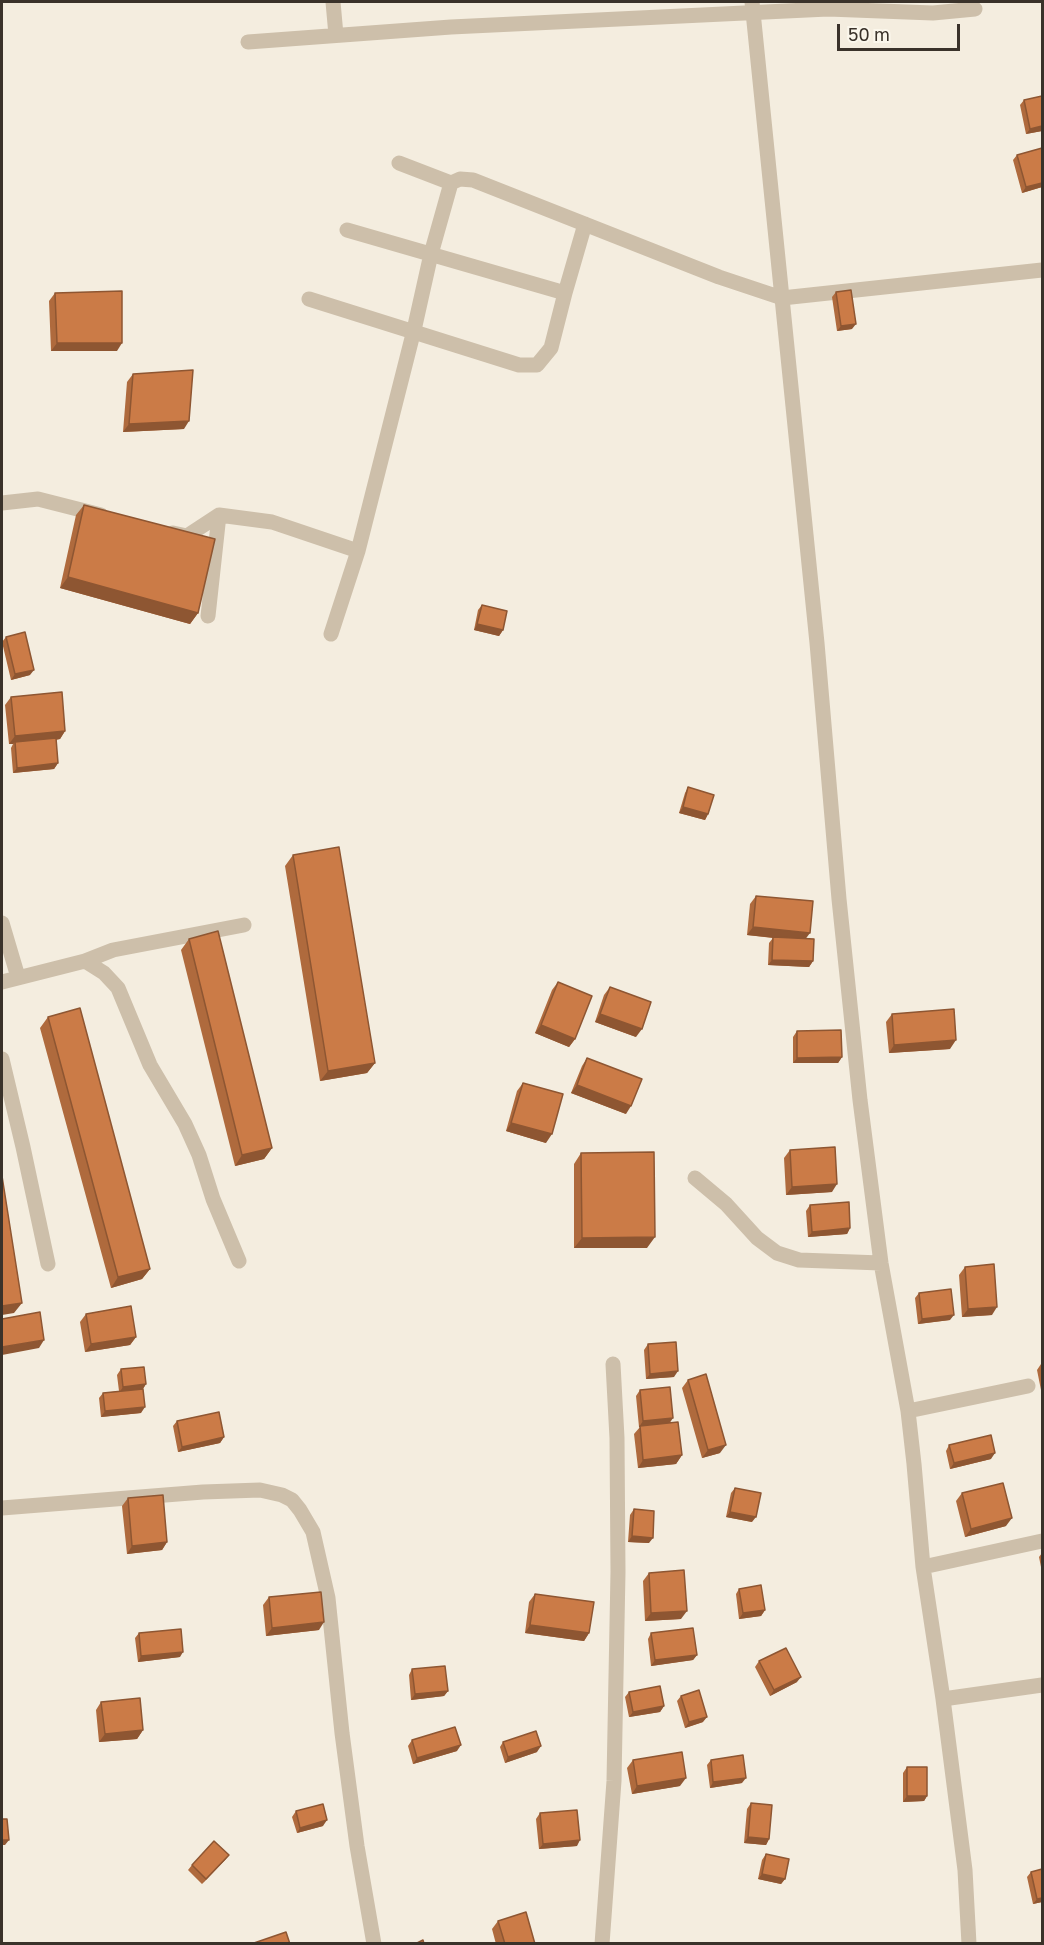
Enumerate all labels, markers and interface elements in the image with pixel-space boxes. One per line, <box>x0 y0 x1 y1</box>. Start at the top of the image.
scale bar <box>840 12 963 50</box>
text: 50 m <box>848 23 890 45</box>

